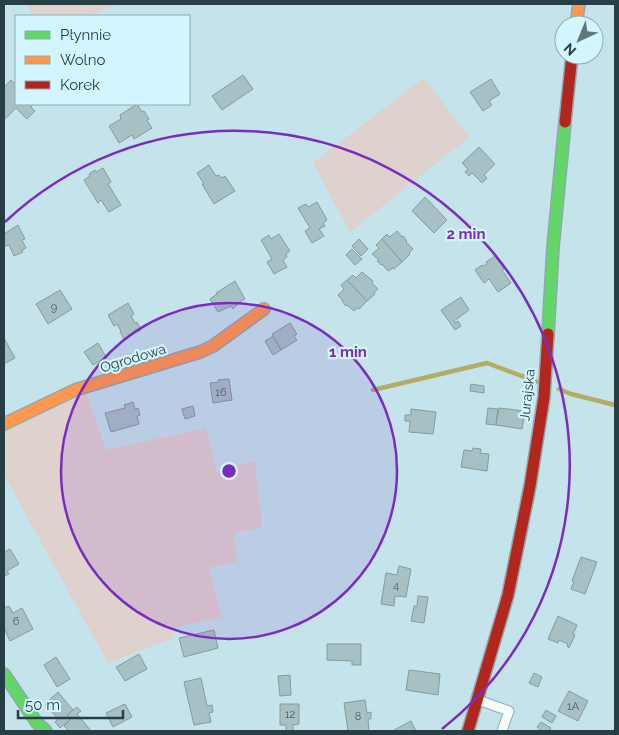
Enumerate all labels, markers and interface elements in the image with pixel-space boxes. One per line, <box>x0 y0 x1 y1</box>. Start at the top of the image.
legend <box>15 15 190 105</box>
north arrow <box>554 15 604 65</box>
text: Płynnie <box>60 26 111 44</box>
text: N <box>561 40 579 59</box>
text: Wolno <box>60 51 105 69</box>
text: Korek <box>60 76 100 94</box>
text: 2 min <box>447 225 485 243</box>
house number: 9 <box>51 301 57 314</box>
street label: Ogrodowa <box>98 340 168 376</box>
text: 1 min <box>329 343 367 361</box>
street label: Jurajska <box>516 368 538 422</box>
house number: 16 <box>215 386 227 399</box>
centre of rings <box>220 462 238 480</box>
house number: 4 <box>393 579 399 592</box>
house number: 6 <box>13 615 20 628</box>
scale bar <box>18 688 122 720</box>
text: 50 m <box>25 696 60 714</box>
house number: 1A <box>567 700 580 713</box>
house number: 12 <box>285 708 295 721</box>
house number: 8 <box>355 710 361 723</box>

